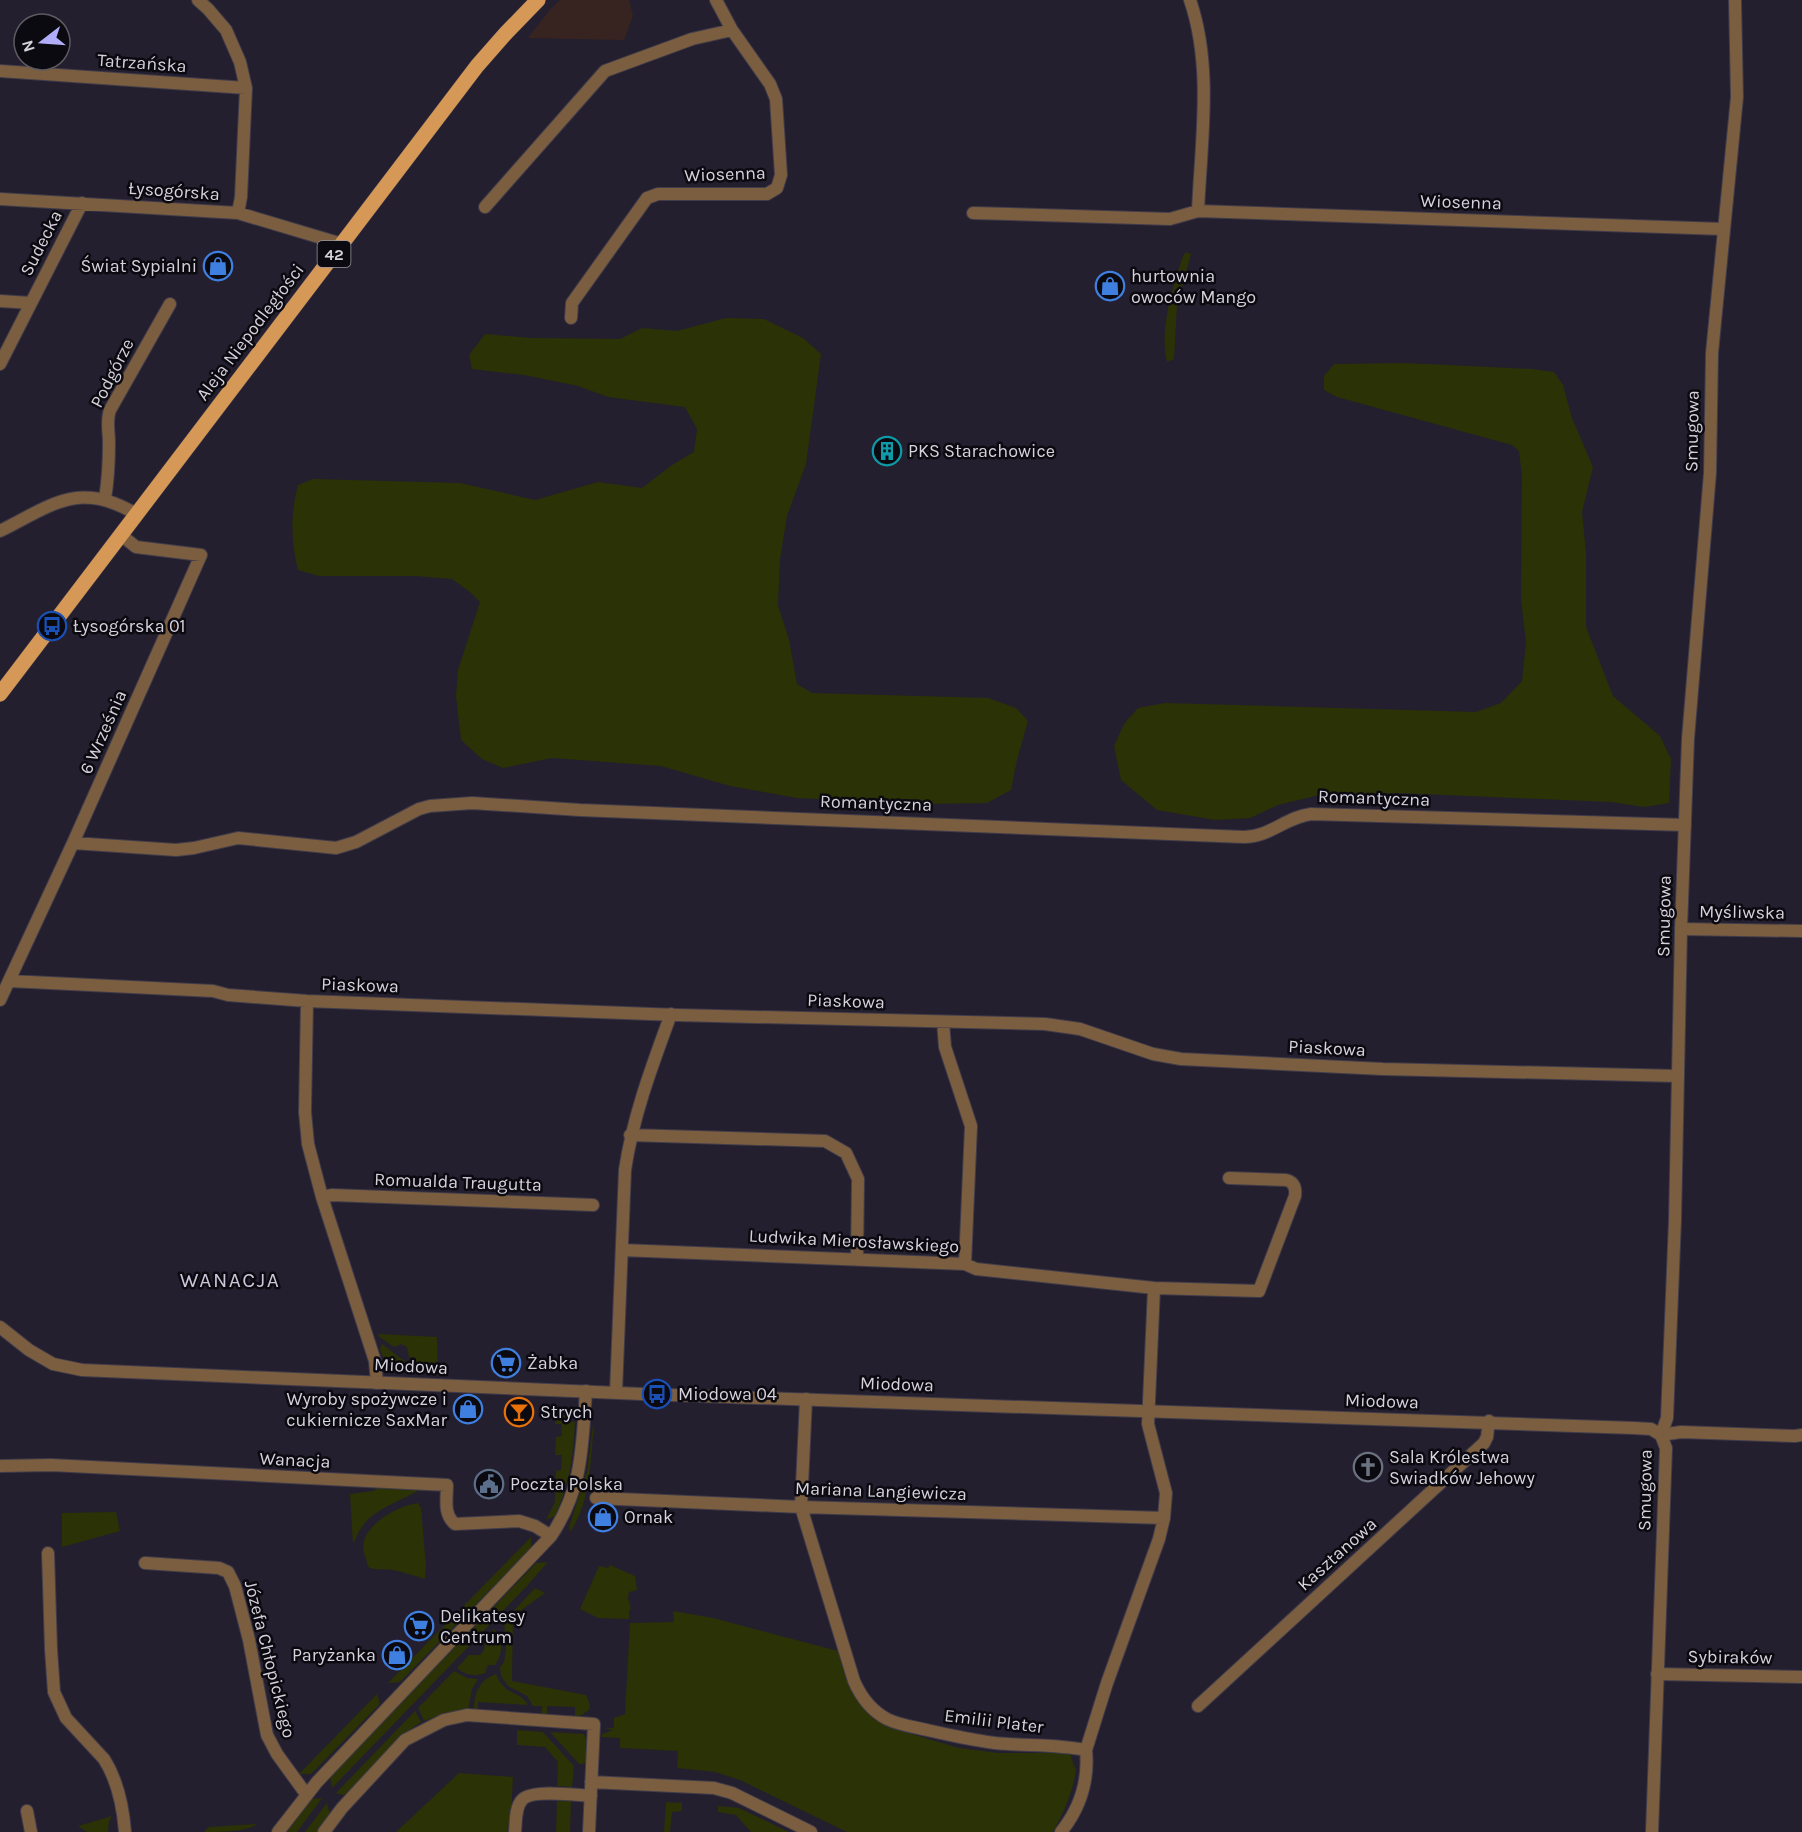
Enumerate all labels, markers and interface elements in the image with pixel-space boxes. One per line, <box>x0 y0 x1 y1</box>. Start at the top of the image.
north arrow <box>12 12 72 72</box>
text: N <box>17 38 39 55</box>
street label: Tatrzańska <box>97 49 187 77</box>
street label: Wiosenna <box>684 162 766 186</box>
street label: Łysogórska <box>128 177 220 205</box>
street label: Wiosenna <box>1420 190 1502 214</box>
street label: Sudecka <box>15 206 67 280</box>
road number: 42 <box>318 241 350 267</box>
shop icon: Świat Sypialni <box>202 250 234 282</box>
place label: Świat Sypialni <box>80 254 197 277</box>
street label: Aleja Niepodległości <box>191 259 309 405</box>
place label: hurtownia owoców Mango <box>1131 265 1256 308</box>
shop icon: hurtownia owoców Mango <box>1094 270 1126 302</box>
street label: Podgórze <box>85 335 139 411</box>
street label: Smugowa <box>1680 390 1704 472</box>
building icon: PKS Starachowice <box>871 435 903 467</box>
place label: PKS Starachowice <box>908 440 1055 462</box>
bus stop icon: Łysogórska 01 <box>36 610 68 642</box>
place label: Łysogórska 01 <box>73 615 186 637</box>
street label: 6 Września <box>75 686 131 778</box>
street label: Romantyczna <box>1318 785 1430 811</box>
street label: Romantyczna <box>820 790 932 816</box>
street label: Smugowa <box>1652 875 1676 957</box>
street label: Myśliwska <box>1699 900 1785 924</box>
street label: Piaskowa <box>321 973 399 997</box>
street label: Piaskowa <box>807 989 885 1013</box>
street label: Piaskowa <box>1288 1035 1366 1061</box>
street label: Romualda Traugutta <box>374 1168 542 1196</box>
street label: Ludwika Mierosławskiego <box>748 1225 960 1257</box>
district label: WANACJA <box>180 1268 280 1292</box>
supermarket icon: Żabka <box>490 1347 522 1379</box>
place label: Żabka <box>527 1352 578 1374</box>
street label: Miodowa <box>374 1353 448 1379</box>
street label: Miodowa <box>860 1372 934 1396</box>
bus stop icon: Miodowa 04 <box>641 1378 673 1410</box>
place label: Miodowa 04 <box>678 1383 777 1405</box>
place label: Wyroby spożywcze i cukiernicze SaxMar <box>286 1388 447 1431</box>
street label: Miodowa <box>1345 1389 1419 1413</box>
shop icon: Wyroby spożywcze i cukiernicze SaxMar <box>452 1393 484 1425</box>
bar icon: Strych <box>503 1396 535 1428</box>
place label: Strych <box>540 1401 593 1423</box>
place label: Sala Królestwa Swiadków Jehowy <box>1389 1446 1535 1489</box>
street label: Wanacja <box>259 1447 331 1473</box>
street label: Smugowa <box>1633 1449 1657 1531</box>
church icon: Sala Królestwa Swiadków Jehowy <box>1352 1451 1384 1483</box>
public building icon: Poczta Polska <box>473 1468 505 1500</box>
place label: Poczta Polska <box>510 1473 623 1495</box>
street label: Mariana Langiewicza <box>795 1477 967 1505</box>
shop icon: Ornak <box>587 1501 619 1533</box>
place label: Ornak <box>624 1506 673 1528</box>
street label: Kasztanowa <box>1293 1513 1381 1595</box>
street label: Józefa Chłopickiego <box>240 1578 300 1740</box>
place label: Delikatesy Centrum <box>440 1605 526 1648</box>
supermarket icon: Delikatesy Centrum <box>403 1610 435 1642</box>
shop icon: Paryżanka <box>381 1639 413 1671</box>
place label: Paryżanka <box>292 1644 376 1666</box>
street label: Sybiraków <box>1687 1645 1773 1669</box>
street label: Emilii Plater <box>943 1704 1045 1738</box>

